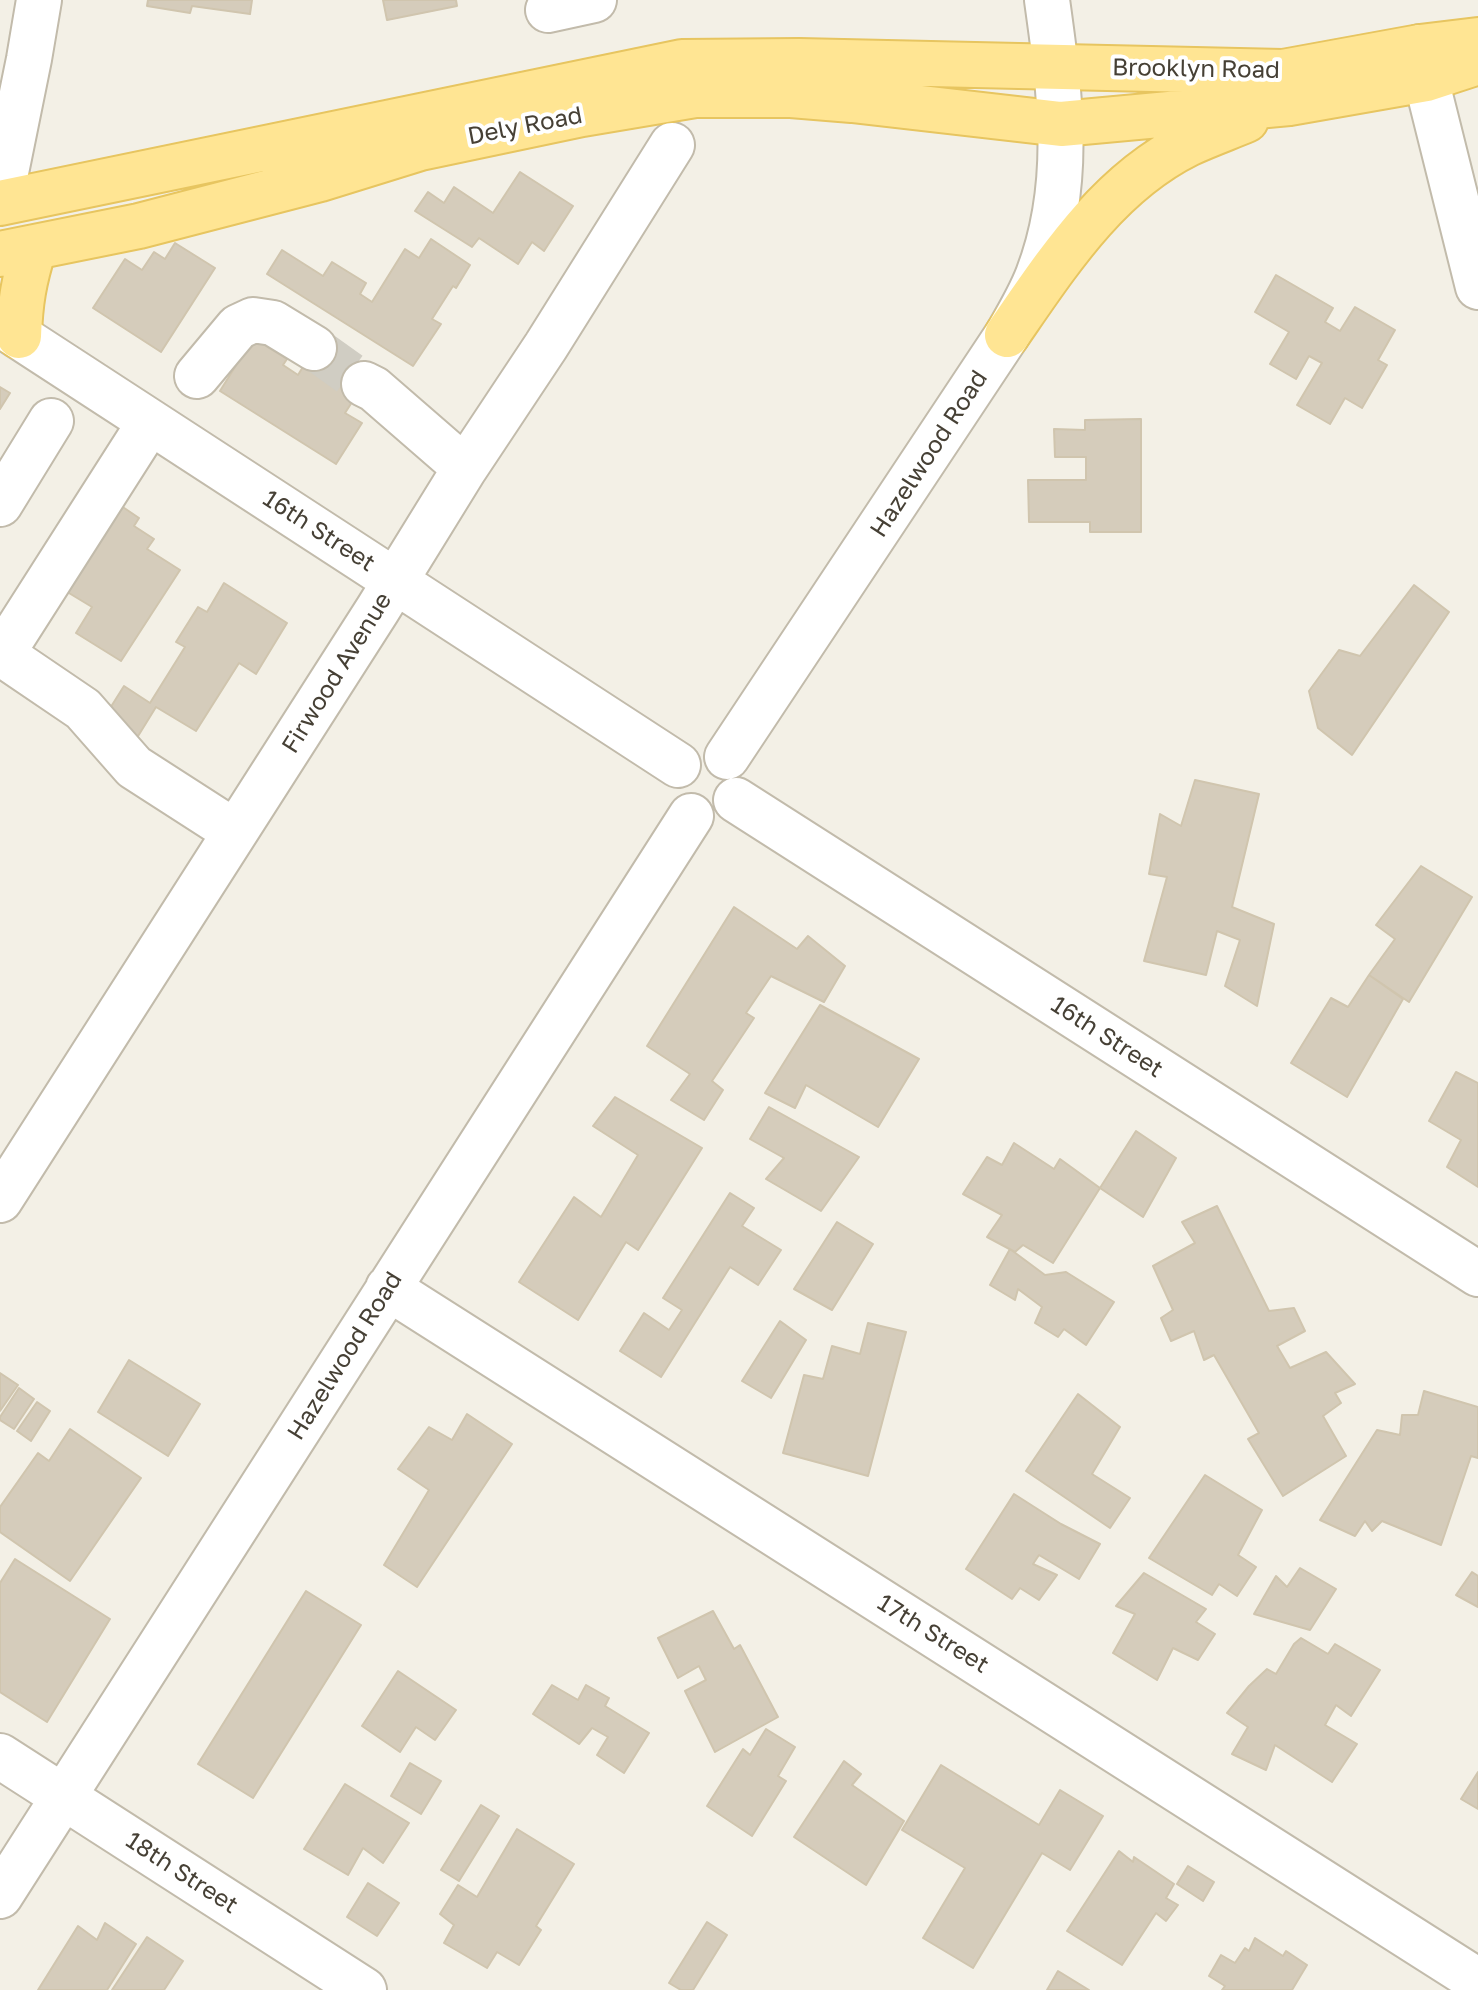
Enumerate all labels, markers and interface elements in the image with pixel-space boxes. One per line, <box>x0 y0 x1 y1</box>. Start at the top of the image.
street label: Brooklyn Road <box>1112 53 1280 85</box>
street label: Dely Road <box>465 101 585 151</box>
street label: Hazelwood Road <box>864 365 994 543</box>
street label: 16th Street <box>258 484 380 578</box>
street label: Firwood Avenue <box>276 587 398 759</box>
street label: 16th Street <box>1046 990 1168 1084</box>
street label: Hazelwood Road <box>282 1267 408 1445</box>
street label: 17th Street <box>872 1588 994 1680</box>
street label: 18th Street <box>121 1826 243 1920</box>

